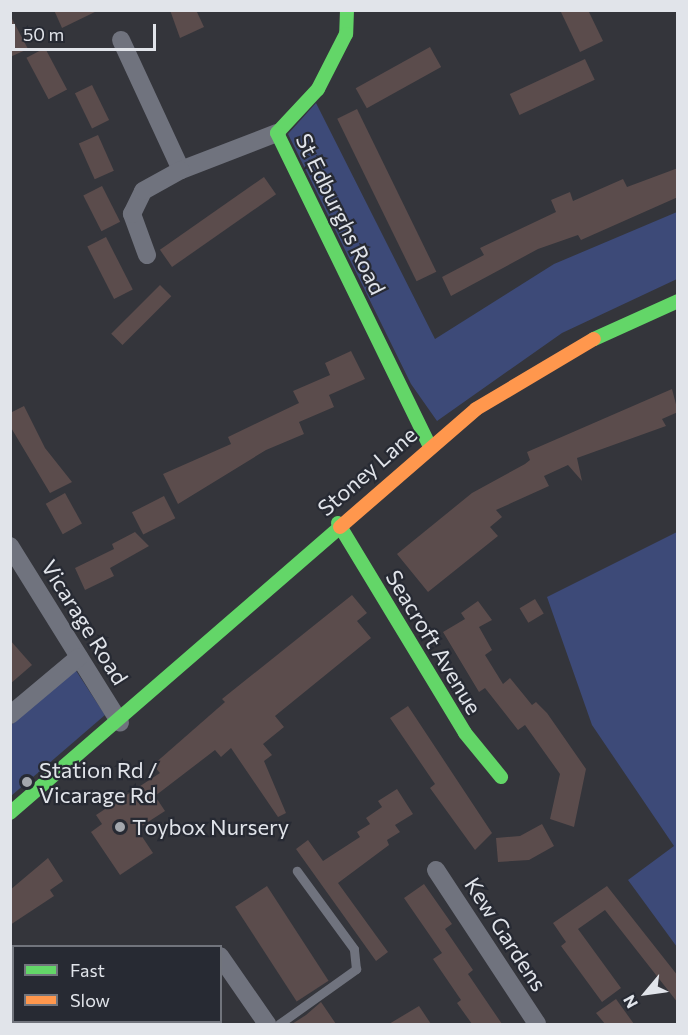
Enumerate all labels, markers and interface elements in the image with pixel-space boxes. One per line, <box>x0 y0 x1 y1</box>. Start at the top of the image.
scale bar <box>15 12 159 50</box>
text: 50 m <box>23 23 64 45</box>
street label: St Edburghs Road <box>291 129 391 299</box>
street label: Stoney Lane <box>312 421 422 521</box>
street label: Vicarage Road <box>36 555 134 689</box>
street label: Seacroft Avenue <box>381 565 487 719</box>
place label: Station Rd / Vicarage Rd <box>39 756 158 807</box>
marker: Station Rd / Vicarage Rd <box>20 775 34 789</box>
place label: Toybox Nursery <box>132 814 289 840</box>
marker: Toybox Nursery <box>113 820 127 834</box>
street label: Kew Gardens <box>460 872 552 996</box>
legend <box>12 945 222 1023</box>
text: Fast <box>70 959 105 981</box>
north arrow <box>616 963 676 1023</box>
text: Slow <box>70 989 110 1011</box>
text: N <box>619 992 641 1012</box>

